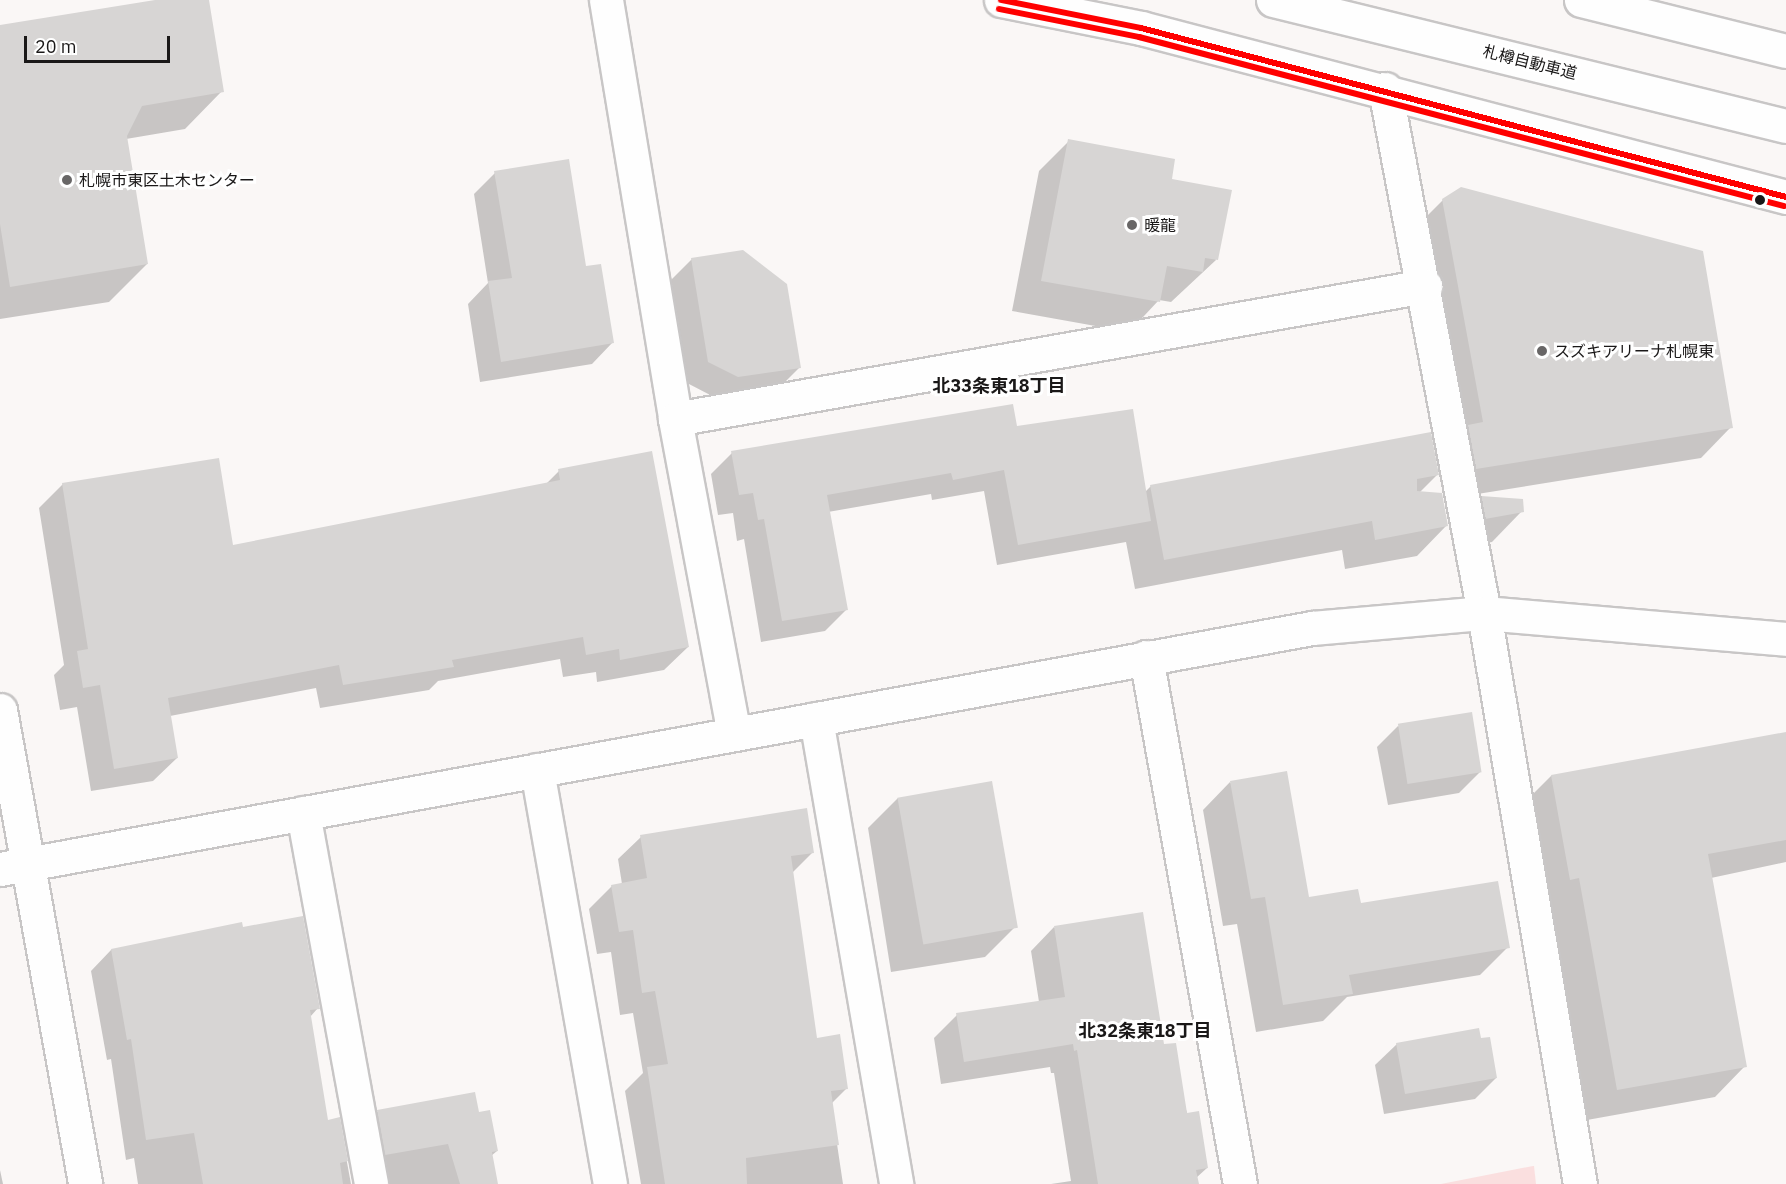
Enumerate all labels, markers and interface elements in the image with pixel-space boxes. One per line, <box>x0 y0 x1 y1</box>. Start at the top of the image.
scale bar <box>27 24 172 62</box>
text: 20 m <box>35 35 77 58</box>
street label: 札樽自動車道 <box>1481 41 1579 83</box>
place label: 札幌市東区土木センター <box>79 170 255 190</box>
marker: 札幌市東区土木センター <box>60 173 74 187</box>
unlabelled marker <box>1754 194 1766 206</box>
place label: 暖龍 <box>1144 215 1176 235</box>
marker: 暖龍 <box>1125 218 1139 232</box>
place label: スズキアリーナ札幌東 <box>1554 341 1714 361</box>
marker: スズキアリーナ札幌東 <box>1535 344 1549 358</box>
district label: 北33条東18丁目 <box>932 375 1066 397</box>
district label: 北32条東18丁目 <box>1078 1020 1212 1042</box>

